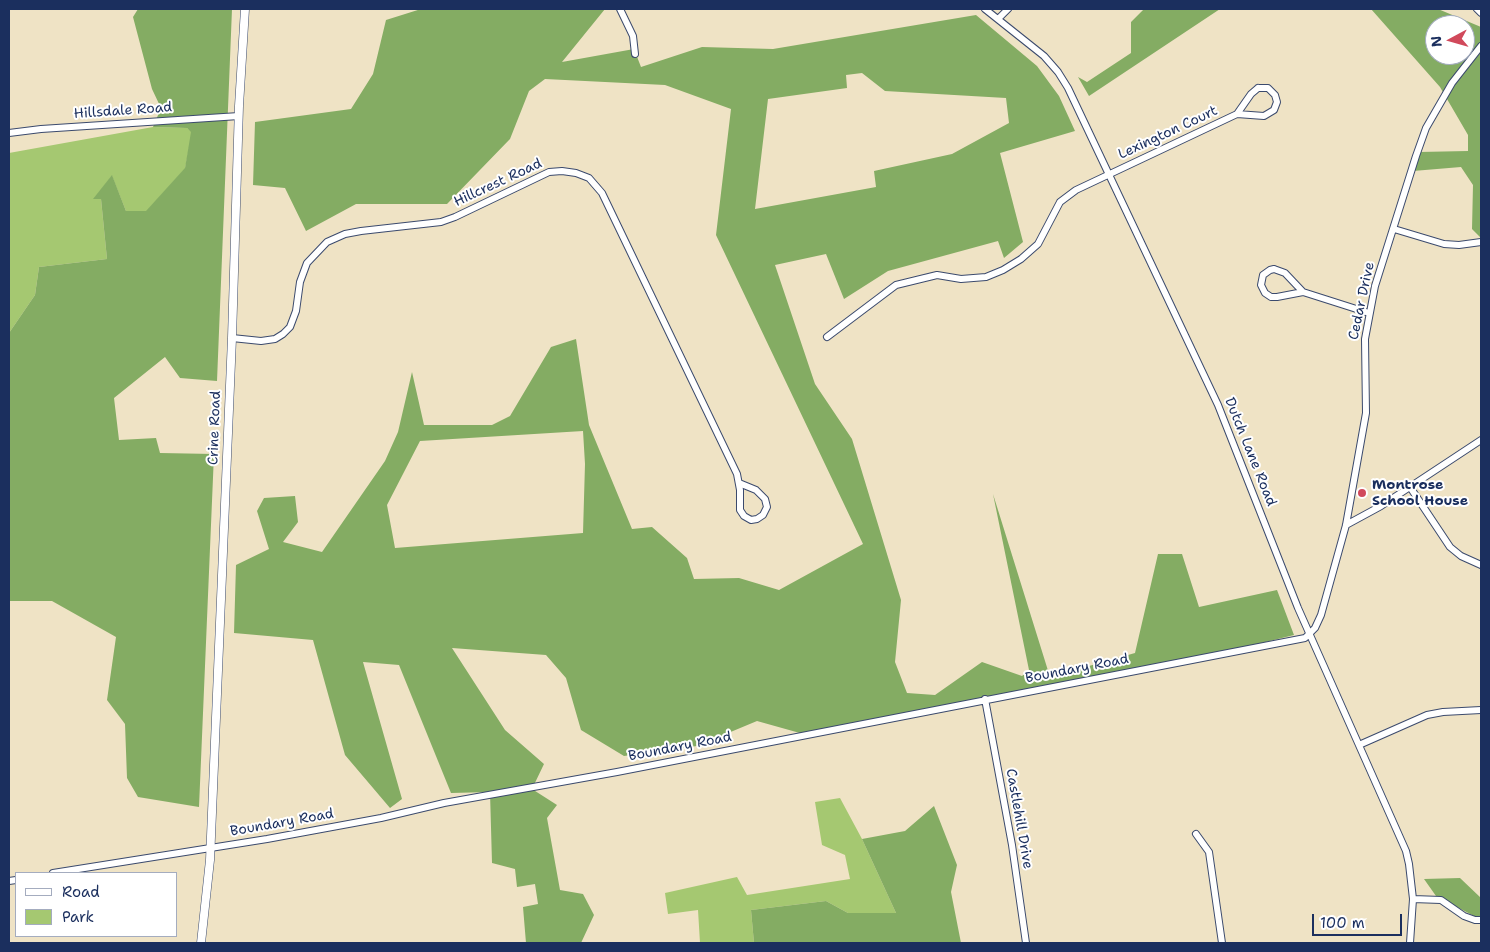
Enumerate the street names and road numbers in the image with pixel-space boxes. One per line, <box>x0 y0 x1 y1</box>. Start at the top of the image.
street label: Hillsdale Road <box>73 99 173 123</box>
street label: Lexington Court <box>1116 103 1220 163</box>
street label: Hillcrest Road <box>451 155 545 211</box>
street label: Cedar Drive <box>1346 261 1378 341</box>
street label: Crine Road <box>205 391 225 465</box>
street label: Dutch Lane Road <box>1221 395 1279 509</box>
street label: Boundary Road <box>1024 651 1130 687</box>
street label: Boundary Road <box>627 729 733 765</box>
street label: Castlehill Drive <box>1002 768 1036 870</box>
street label: Boundary Road <box>229 806 335 840</box>

